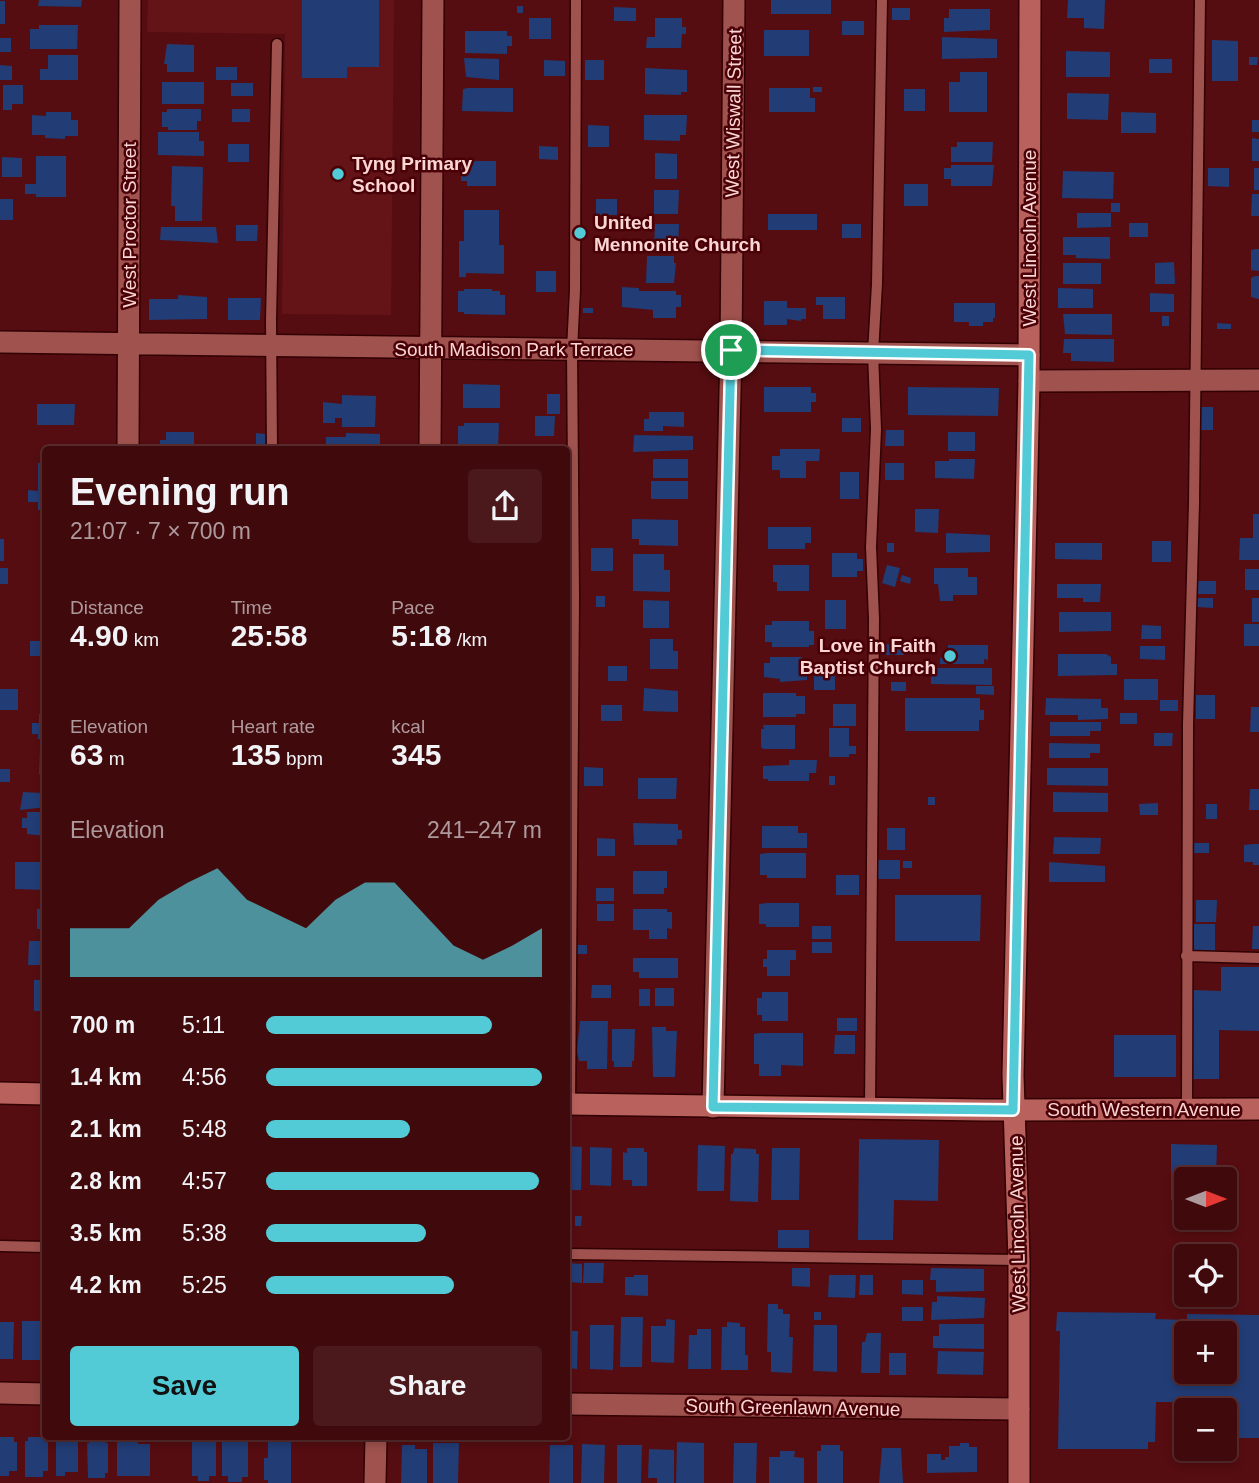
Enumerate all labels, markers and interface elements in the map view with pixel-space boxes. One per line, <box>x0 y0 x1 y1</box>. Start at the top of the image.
street label: West Wiswall Street <box>722 28 745 197</box>
street label: West Proctor Street <box>119 142 140 308</box>
street label: West Lincoln Avenue <box>1019 150 1040 326</box>
place label: Tyng Primary School <box>352 153 472 196</box>
marker: Tyng Primary School <box>330 166 346 182</box>
place label: United Mennonite Church <box>594 212 761 255</box>
marker: United Mennonite Church <box>572 225 588 241</box>
pin <box>701 320 761 380</box>
icon: arrive <box>712 331 750 369</box>
street label: South Madison Park Terrace <box>394 339 634 360</box>
button: share <box>468 469 542 543</box>
text: Evening run <box>70 471 290 513</box>
text: 21:07 · 7 × 700 m <box>70 518 251 544</box>
text: Distance <box>70 597 144 618</box>
text: Time <box>231 597 272 618</box>
text: Pace <box>391 597 435 618</box>
text: 4.90 <box>70 619 128 652</box>
text: 25:58 <box>231 619 307 652</box>
text: 5:18 <box>391 619 451 652</box>
text: km <box>128 629 159 650</box>
text: /km <box>451 629 487 650</box>
place label: Love in Faith Baptist Church <box>800 635 936 678</box>
marker: Love in Faith Baptist Church <box>942 648 958 664</box>
text: Elevation <box>70 716 148 737</box>
text: Heart rate <box>231 716 315 737</box>
text: kcal <box>391 716 425 737</box>
text: 63 <box>70 738 103 771</box>
text: 135 <box>231 738 281 771</box>
text: 345 <box>391 738 441 771</box>
text: m <box>103 748 124 769</box>
text: bpm <box>281 748 323 769</box>
text: Elevation <box>70 817 165 843</box>
text: 241–247 m <box>427 817 542 843</box>
text: 700 m <box>70 1012 135 1038</box>
text: 5:11 <box>182 1012 225 1038</box>
text: 1.4 km <box>70 1064 142 1090</box>
text: 4:56 <box>182 1064 227 1090</box>
street label: South Western Avenue <box>1047 1099 1241 1120</box>
text: 2.1 km <box>70 1116 142 1142</box>
text: 5:48 <box>182 1116 227 1142</box>
street label: West Lincoln Avenue <box>1005 1135 1030 1313</box>
north arrow <box>1174 1167 1237 1230</box>
map controls <box>1174 1167 1237 1461</box>
text: 2.8 km <box>70 1168 142 1194</box>
text: 4:57 <box>182 1168 227 1194</box>
text: 3.5 km <box>70 1220 142 1246</box>
text: 5:38 <box>182 1220 227 1246</box>
button: locate <box>1174 1244 1237 1307</box>
text: 4.2 km <box>70 1272 142 1298</box>
text: 5:25 <box>182 1272 227 1298</box>
button: + <box>1174 1321 1237 1384</box>
button: Save <box>70 1346 299 1426</box>
button: Share <box>313 1346 542 1426</box>
street label: South Greenlawn Avenue <box>685 1395 901 1420</box>
button: − <box>1174 1398 1237 1461</box>

